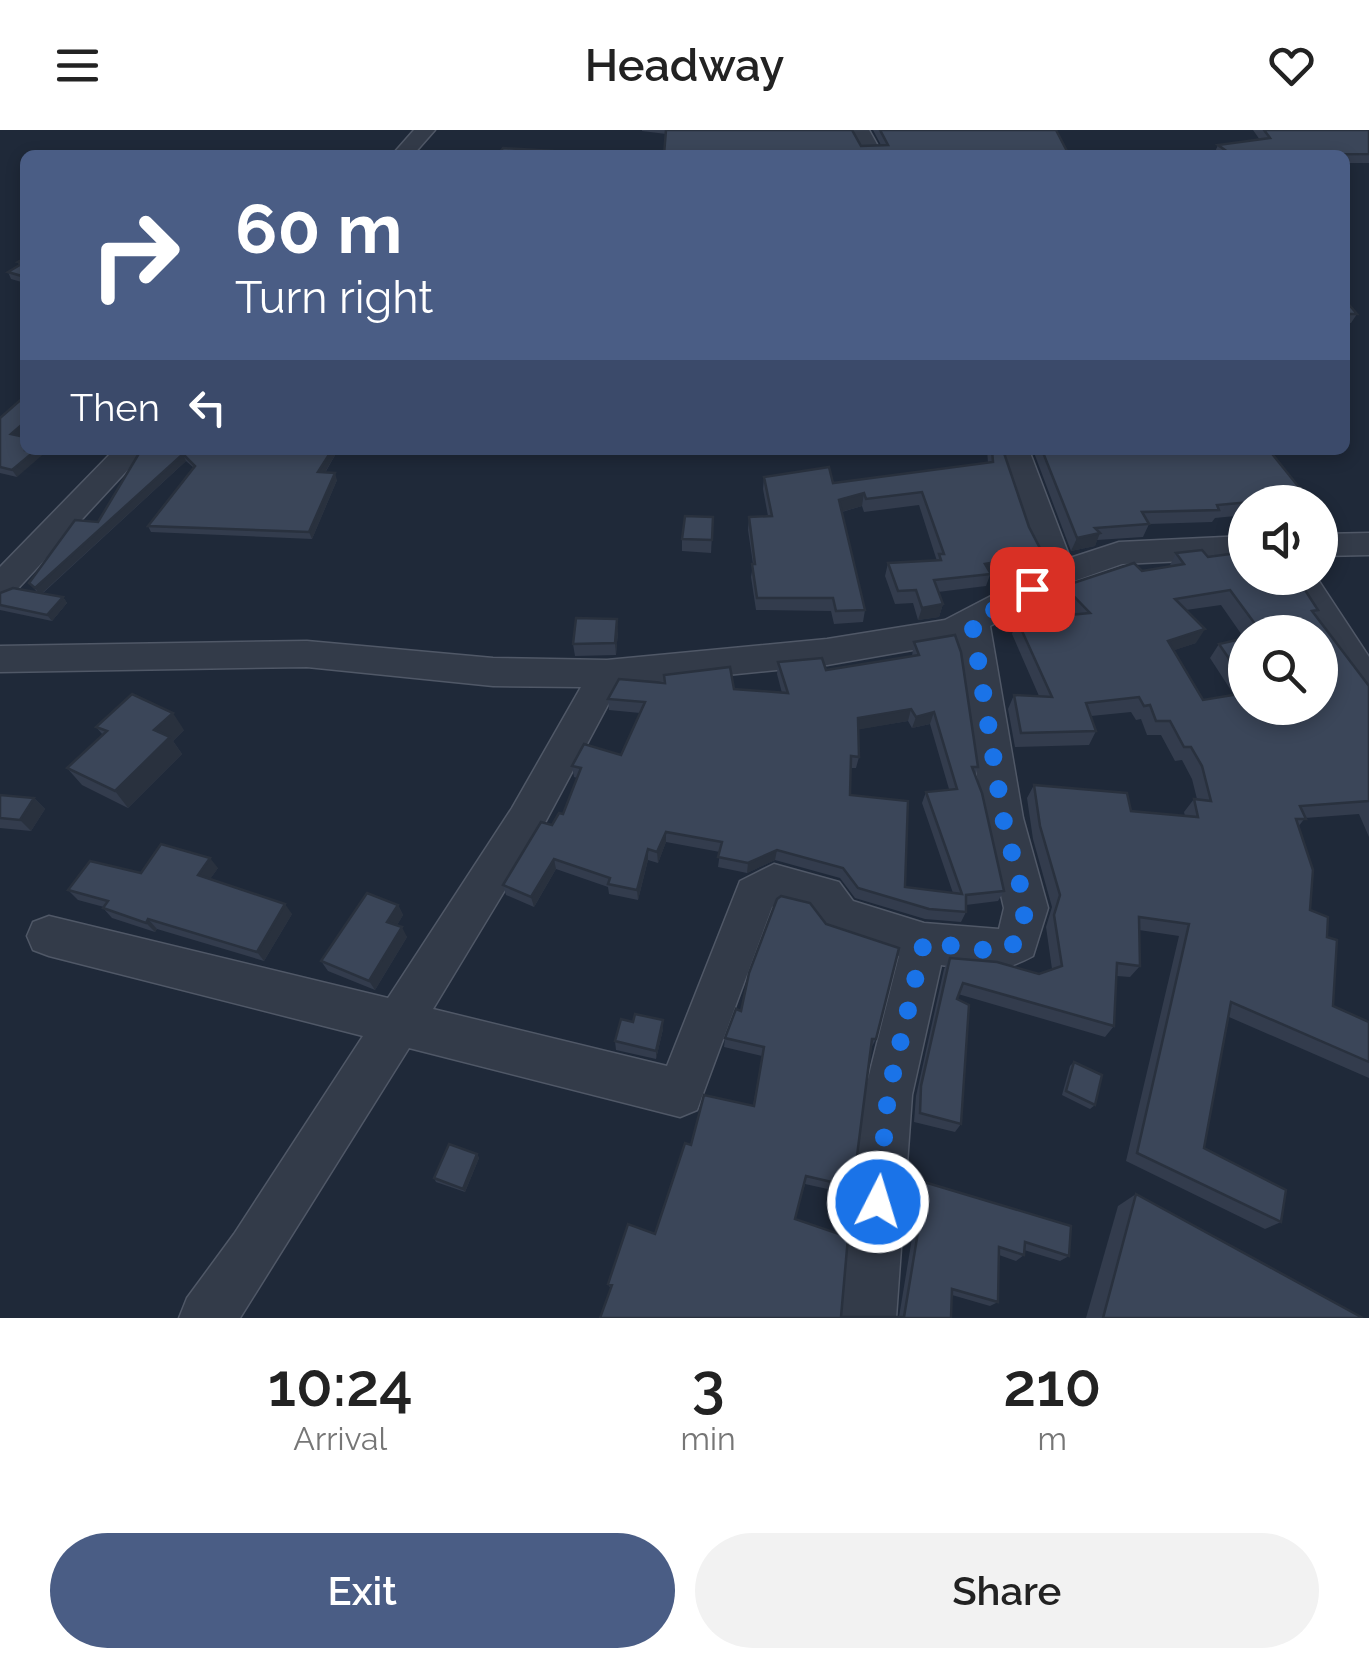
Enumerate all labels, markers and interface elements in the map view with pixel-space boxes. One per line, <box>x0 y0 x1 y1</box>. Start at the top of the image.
icon: menu <box>50 38 105 93</box>
icon: heart <box>1264 38 1319 93</box>
text: Headway <box>585 39 784 92</box>
text: 60 m <box>235 187 402 269</box>
icon: right <box>70 190 200 320</box>
text: Turn right <box>235 271 433 324</box>
icon: left <box>180 380 235 435</box>
text: Then <box>70 385 160 430</box>
map controls <box>1228 485 1338 725</box>
button: sound <box>1228 485 1338 595</box>
pin <box>990 547 1075 632</box>
icon: arrive <box>1005 562 1060 617</box>
button: search <box>1228 615 1338 725</box>
position arrow <box>826 1150 930 1254</box>
text: 10:24 <box>268 1350 413 1420</box>
text: 3 <box>692 1350 725 1420</box>
text: 210 <box>1003 1350 1101 1420</box>
text: Arrival <box>293 1420 387 1457</box>
text: min <box>681 1420 736 1457</box>
text: m <box>1038 1420 1067 1457</box>
button: Exit <box>50 1533 675 1648</box>
button: Share <box>695 1533 1319 1648</box>

